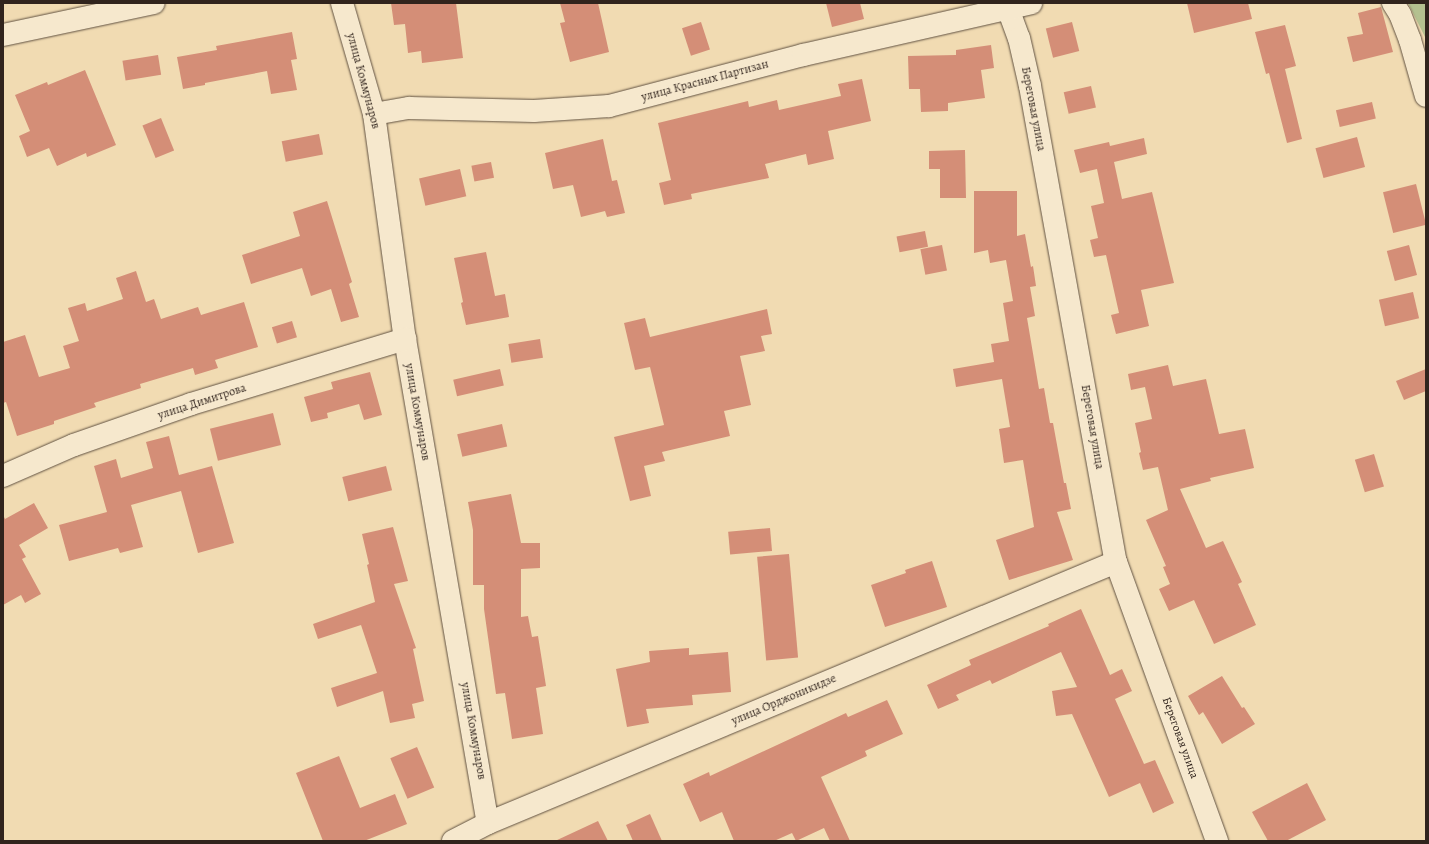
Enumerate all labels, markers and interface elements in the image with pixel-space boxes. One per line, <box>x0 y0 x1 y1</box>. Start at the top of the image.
street label: улица Коммунаров <box>343 32 383 130</box>
street label: улица Красных Партизан <box>640 57 770 105</box>
street label: Береговая улица <box>1018 66 1048 152</box>
street label: улица Коммунаров <box>401 362 433 462</box>
street label: улица Димитрова <box>156 381 248 423</box>
street label: Береговая улица <box>1077 384 1107 470</box>
street label: улица Орджоникидзе <box>730 671 838 729</box>
street label: улица Коммунаров <box>457 681 489 781</box>
street label: Береговая улица <box>1159 695 1201 781</box>

